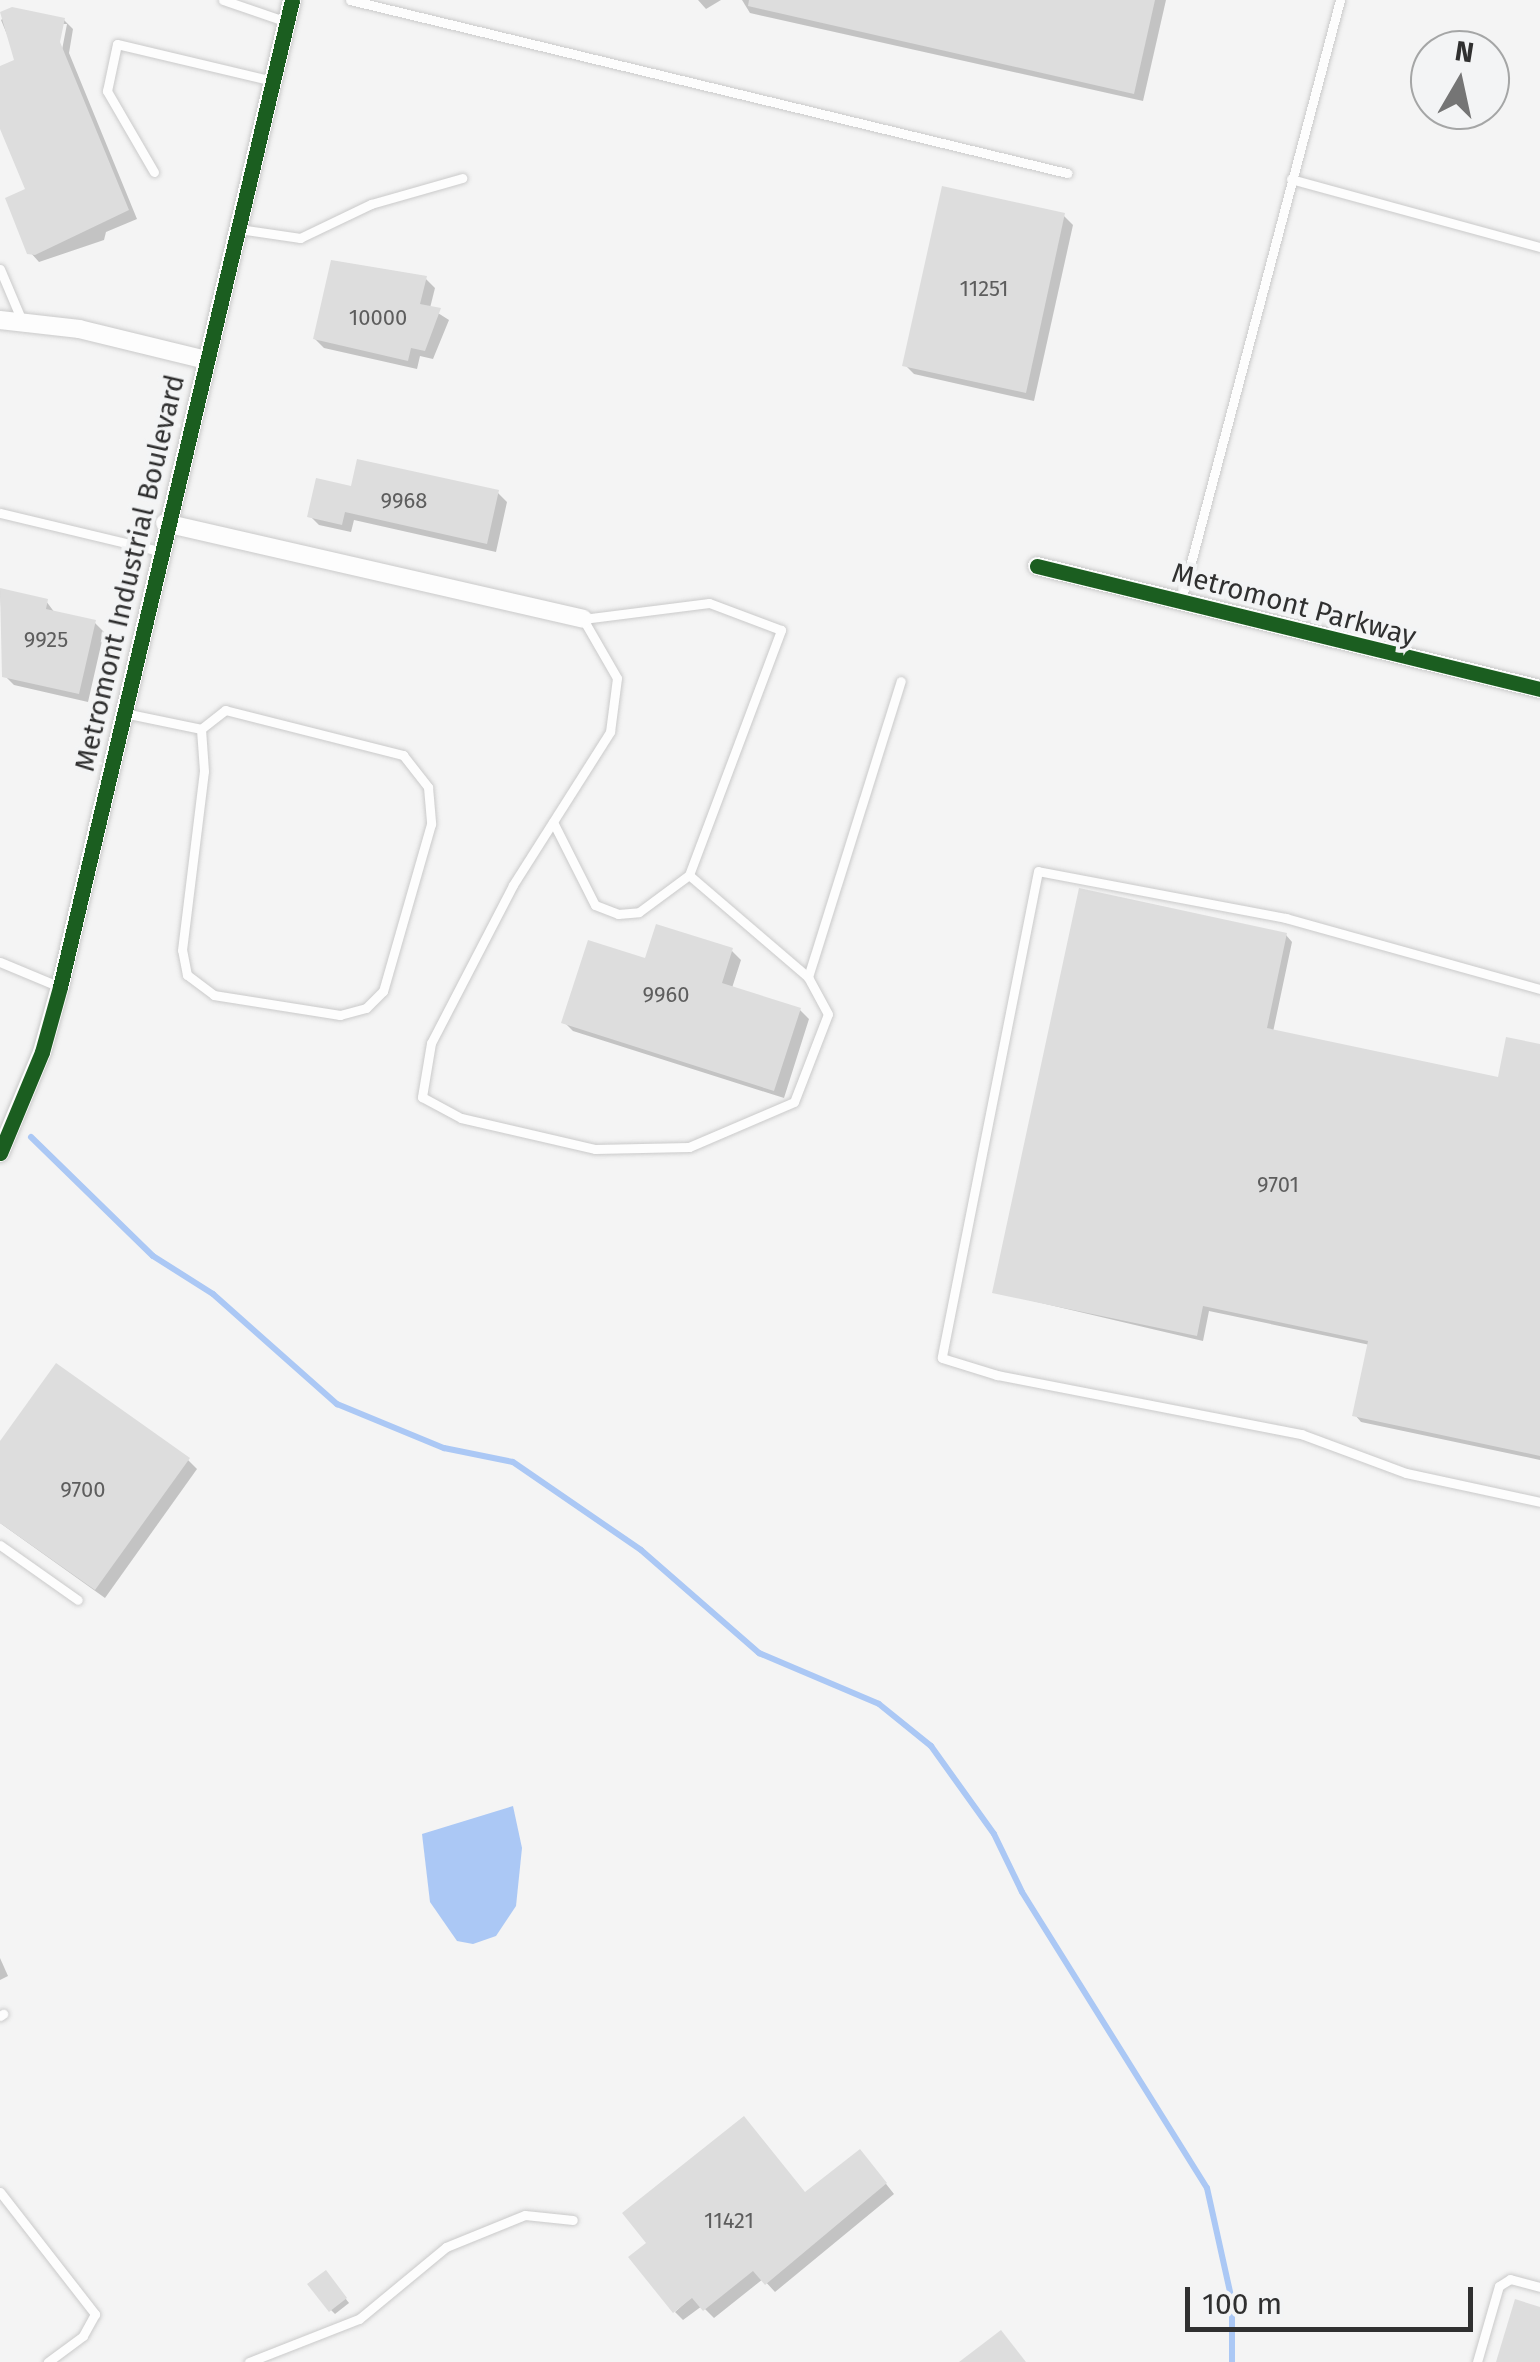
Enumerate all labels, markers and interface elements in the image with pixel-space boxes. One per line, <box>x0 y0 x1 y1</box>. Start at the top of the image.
north arrow <box>1410 30 1510 130</box>
text: N <box>1453 34 1476 70</box>
house number: 11251 <box>959 276 1009 302</box>
house number: 10000 <box>349 305 407 331</box>
street label: Metromont Industrial Boulevard <box>68 371 192 775</box>
house number: 9968 <box>381 488 427 514</box>
street label: Metromont Parkway <box>1168 556 1420 654</box>
house number: 9925 <box>24 627 68 653</box>
house number: 9960 <box>642 982 690 1008</box>
house number: 9701 <box>1257 1172 1299 1198</box>
house number: 9700 <box>60 1477 106 1503</box>
house number: 11421 <box>704 2208 754 2234</box>
scale bar <box>1190 2267 1478 2329</box>
text: 100 m <box>1202 2286 1282 2322</box>

